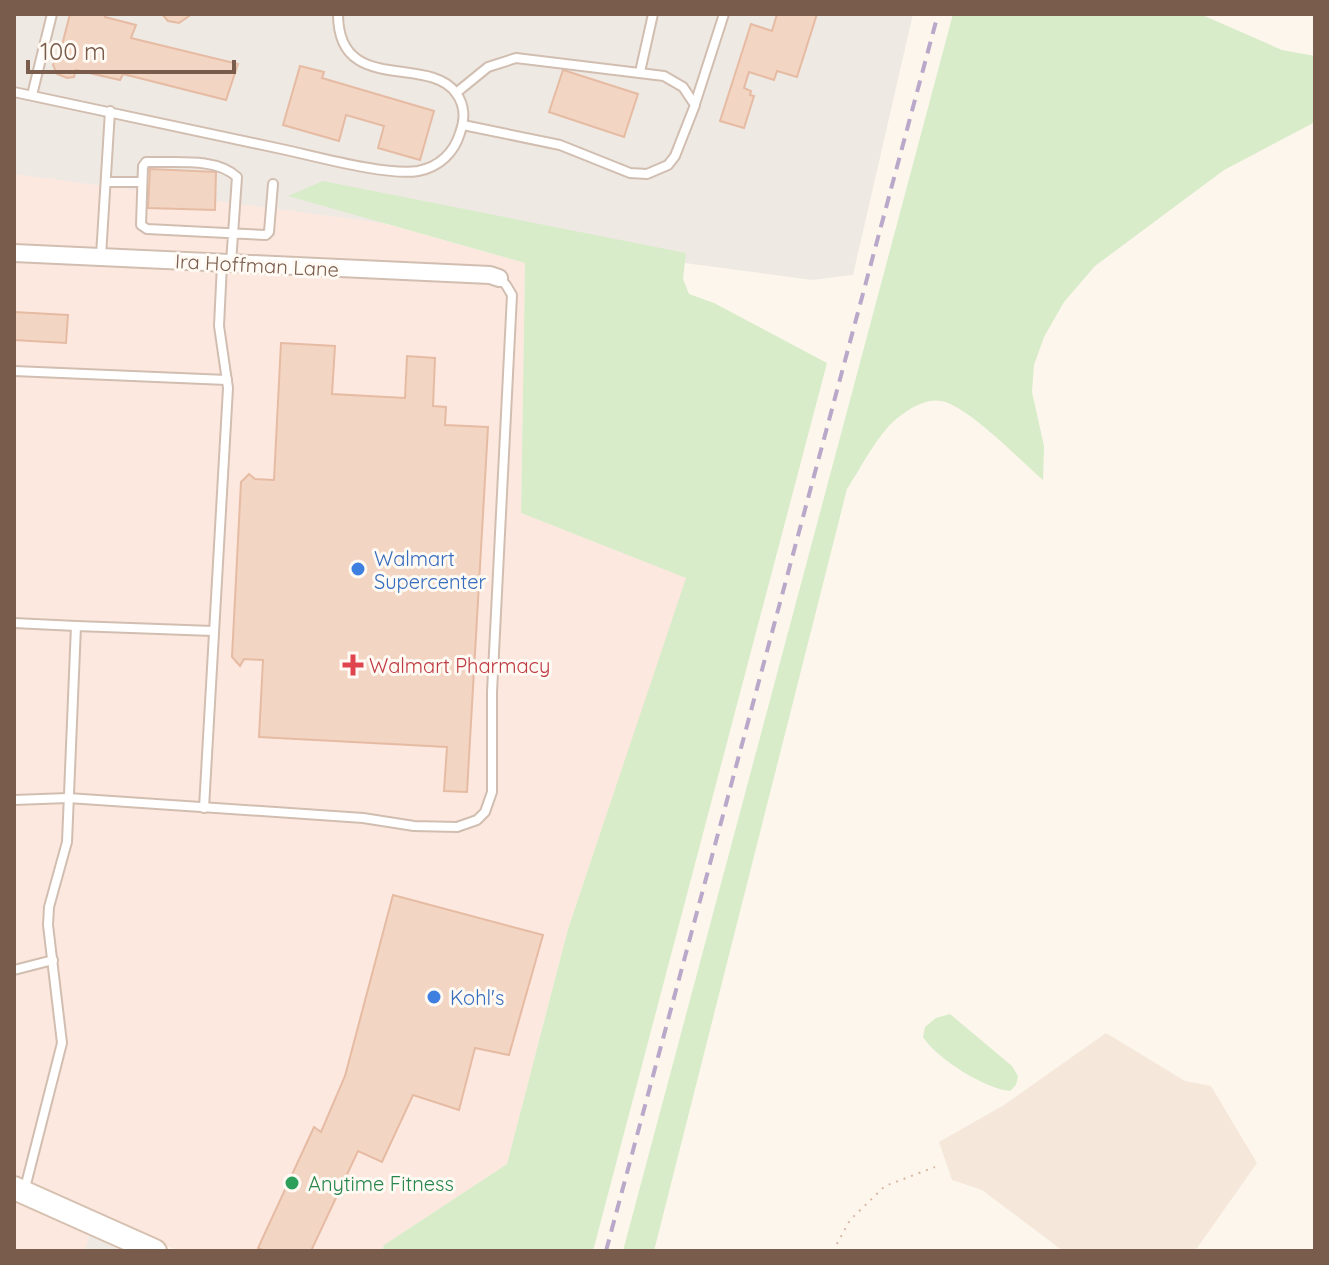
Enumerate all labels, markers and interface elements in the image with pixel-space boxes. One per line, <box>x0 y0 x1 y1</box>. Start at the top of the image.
scale bar <box>28 24 234 74</box>
text: 100 m <box>40 36 106 66</box>
street label: Ira Hoffman Lane <box>174 248 340 282</box>
place label: Walmart Supercenter <box>374 546 486 594</box>
marker: Walmart Supercenter <box>349 560 367 578</box>
place label: Walmart Pharmacy <box>369 653 550 678</box>
marker: Walmart Pharmacy <box>344 656 362 674</box>
place label: Kohl's <box>450 985 504 1010</box>
marker: Kohl's <box>425 988 443 1006</box>
place label: Anytime Fitness <box>308 1171 454 1196</box>
marker: Anytime Fitness <box>283 1174 301 1192</box>

